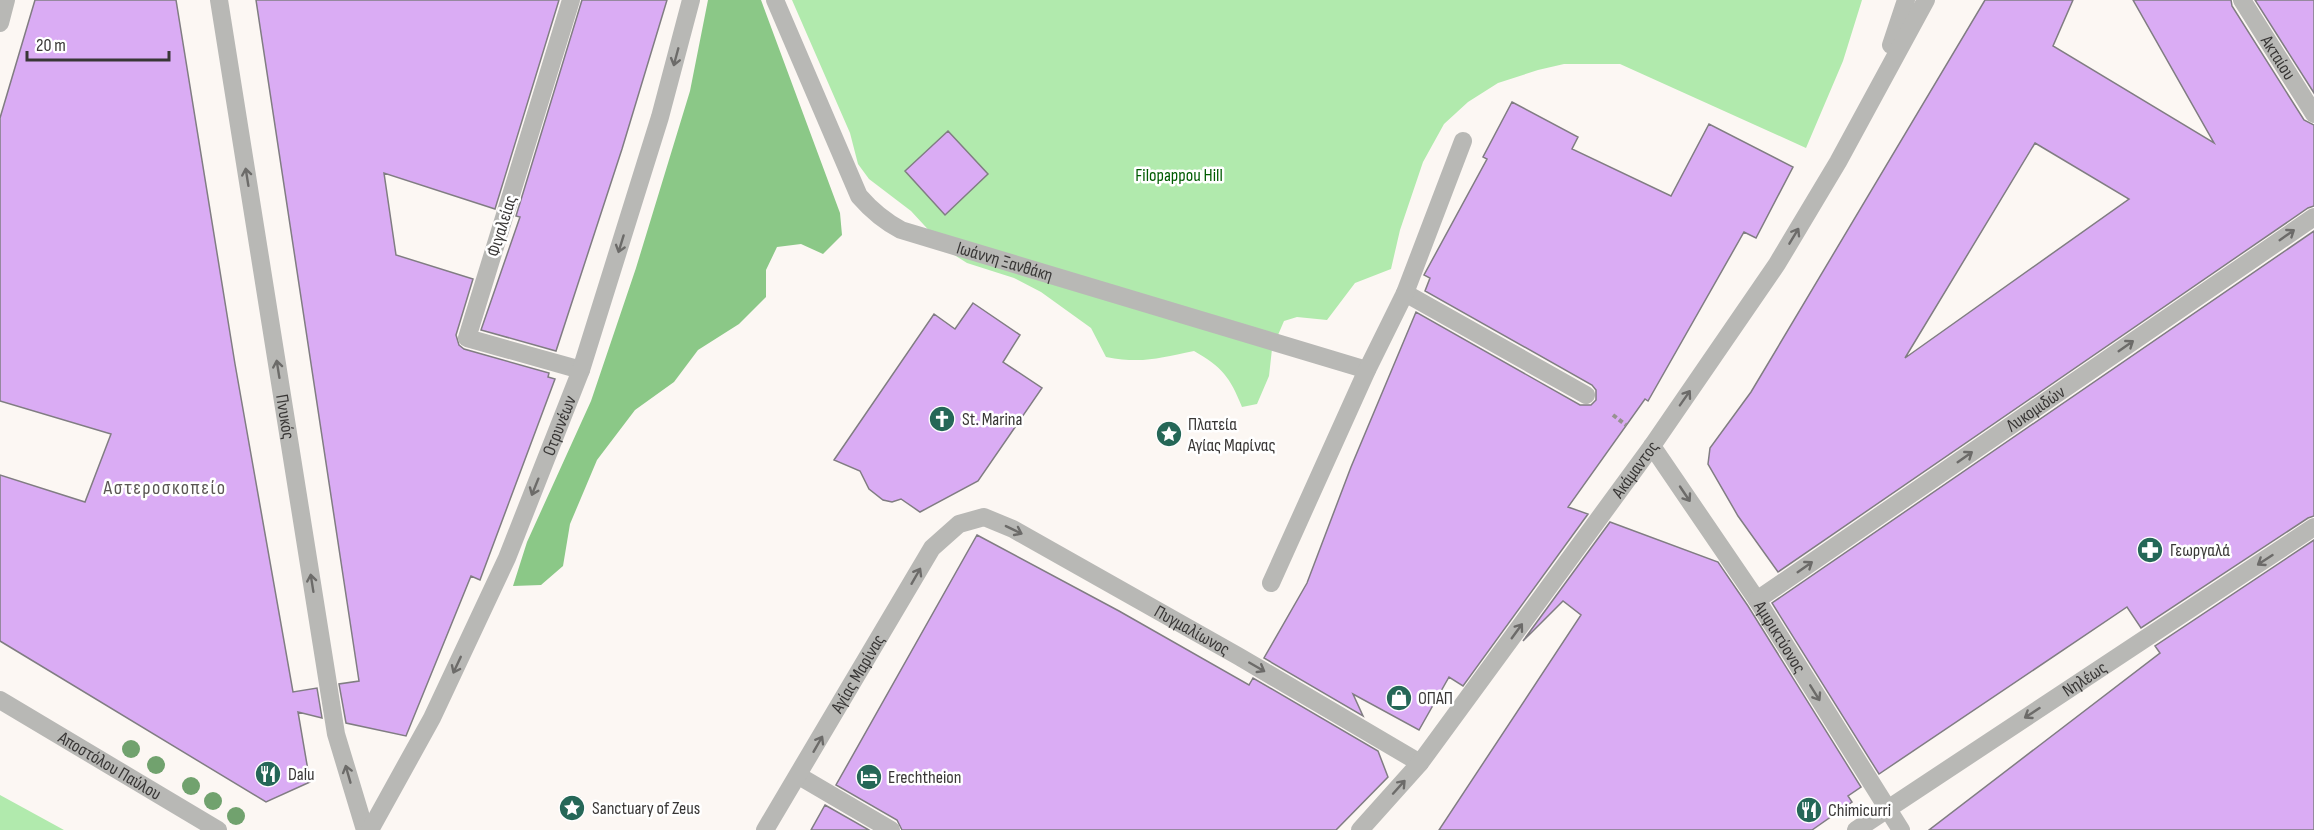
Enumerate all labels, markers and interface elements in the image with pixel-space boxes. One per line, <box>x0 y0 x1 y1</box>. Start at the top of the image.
scale bar <box>27 24 170 62</box>
street label: Ακταίου <box>2256 31 2300 84</box>
text: 20 m <box>36 35 66 56</box>
one-way arrow <box>670 47 681 66</box>
park label: Filopappou Hill <box>1135 165 1223 186</box>
one-way arrow <box>242 167 253 187</box>
street label: Φιγαλείας <box>483 193 521 259</box>
one-way arrow <box>1788 228 1800 245</box>
one-way arrow <box>2278 229 2294 241</box>
one-way arrow <box>615 234 626 253</box>
street label: Ιωάννη Ξανθάκη <box>954 237 1055 286</box>
one-way arrow <box>2117 340 2134 352</box>
one-way arrow <box>272 360 283 380</box>
street label: Λυκομιδών <box>2001 381 2069 437</box>
one-way arrow <box>1679 390 1691 406</box>
street label: Πνυκός <box>271 393 299 441</box>
street label: Οτρυνέων <box>538 393 580 459</box>
church icon: St. Marina <box>927 404 957 434</box>
place label: St. Marina <box>962 409 1023 430</box>
place label: Πλατεία Αγίας Μαρίνας <box>1187 414 1276 456</box>
place icon: Πλατεία Αγίας Μαρίνας <box>1154 419 1184 449</box>
street label: Ακάμαντος <box>1607 437 1663 503</box>
one-way arrow <box>1957 451 1973 463</box>
district label: Αστεροσκοπείο <box>103 476 226 500</box>
one-way arrow <box>529 477 540 496</box>
one-way arrow <box>1679 486 1691 502</box>
one-way arrow <box>1004 525 1022 536</box>
pharmacy icon: Γεωργαλά <box>2135 535 2165 565</box>
place label: Γεωργαλά <box>2170 540 2230 561</box>
one-way arrow <box>2257 554 2274 566</box>
one-way arrow <box>1796 561 1813 573</box>
one-way arrow <box>910 568 922 585</box>
one-way arrow <box>306 573 317 593</box>
street label: Αμφικτύονος <box>1749 596 1811 677</box>
street label: Πυγμαλίωνος <box>1151 601 1234 660</box>
one-way arrow <box>1511 624 1523 640</box>
street label: Αγίας Μαρίνας <box>826 630 889 717</box>
one-way arrow <box>450 656 462 674</box>
street label: Νηλέως <box>2058 657 2111 701</box>
one-way arrow <box>1248 661 1265 673</box>
shop icon: ΟΠΑΠ <box>1384 683 1414 713</box>
one-way arrow <box>1809 684 1821 701</box>
place label: ΟΠΑΠ <box>1418 688 1453 709</box>
one-way arrow <box>2025 707 2041 719</box>
street label: Αποστόλου Παύλου <box>54 726 165 804</box>
one-way arrow <box>812 736 824 753</box>
restaurant icon: Dalu <box>253 759 283 789</box>
hotel icon: Erechtheion <box>854 762 884 792</box>
place label: Dalu <box>288 764 315 785</box>
one-way arrow <box>342 765 353 784</box>
place label: Erechtheion <box>888 767 962 788</box>
one-way arrow <box>1392 779 1406 794</box>
place icon: Sanctuary of Zeus <box>557 793 587 823</box>
restaurant icon: Chimicurri <box>1794 795 1824 825</box>
place label: Sanctuary of Zeus <box>592 798 700 819</box>
place label: Chimicurri <box>1828 800 1891 821</box>

